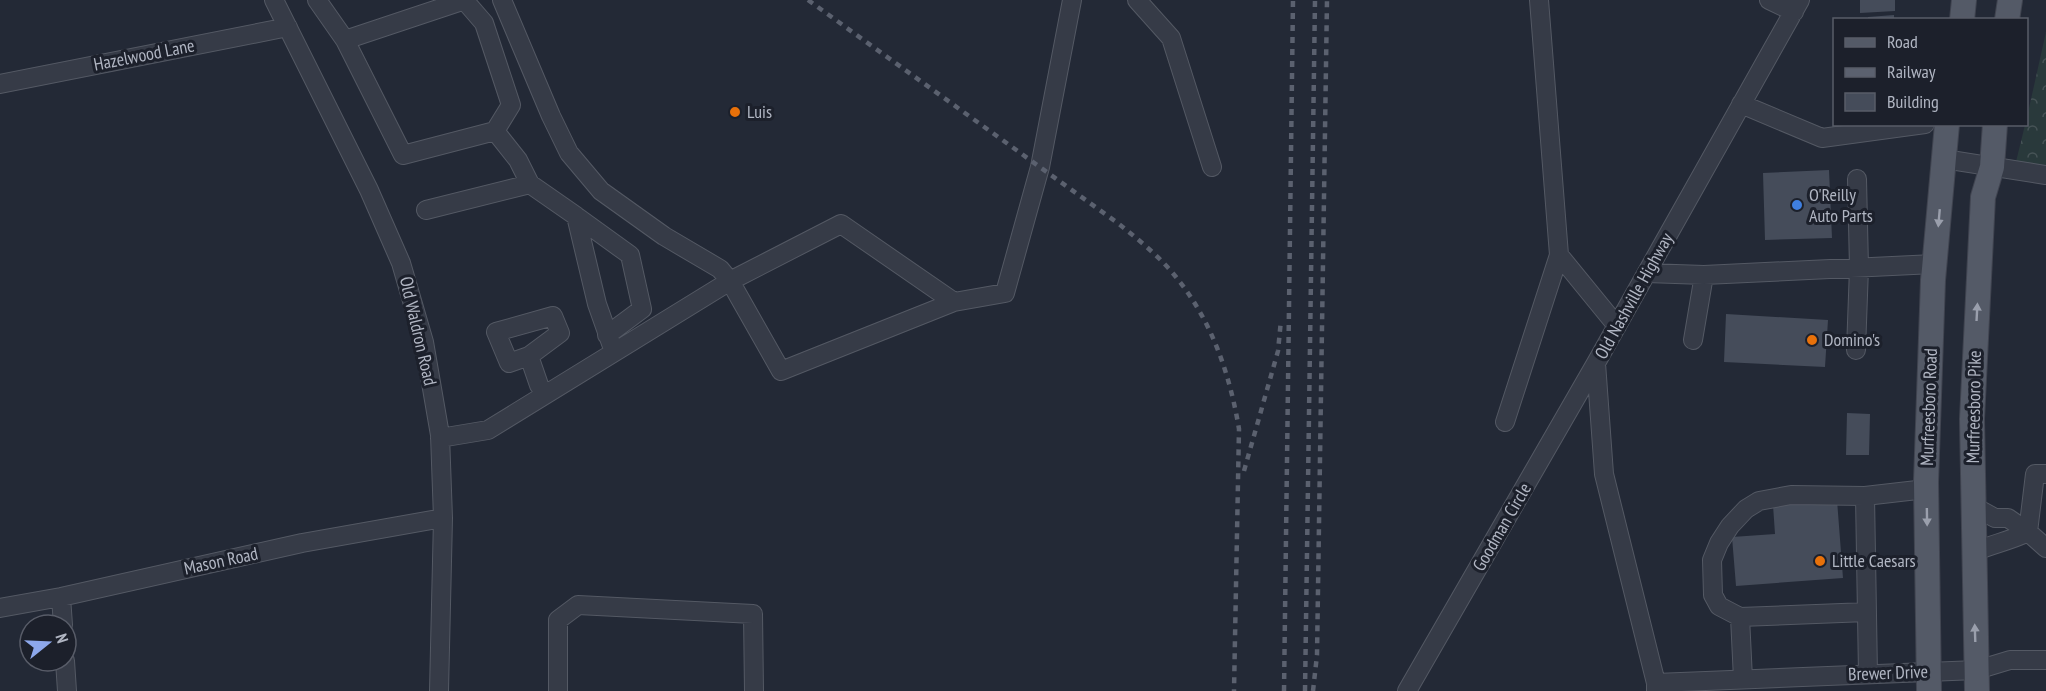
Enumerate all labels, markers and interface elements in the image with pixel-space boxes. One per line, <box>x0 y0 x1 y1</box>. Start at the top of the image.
legend <box>1833 18 2028 126</box>
text: Road <box>1887 30 1918 53</box>
street label: Hazelwood Lane <box>92 33 196 76</box>
text: Railway <box>1887 60 1936 83</box>
text: Building <box>1887 90 1939 113</box>
place label: Luis <box>747 100 772 123</box>
marker: Luis <box>728 105 742 119</box>
place label: O'Reilly Auto Parts <box>1809 183 1873 227</box>
marker: O'Reilly Auto Parts <box>1790 198 1804 212</box>
one-way arrow <box>1934 208 1944 227</box>
street label: Old Nashville Highway <box>1589 228 1678 363</box>
street label: Old Waldron Road <box>395 274 442 388</box>
one-way arrow <box>1973 302 1982 321</box>
place label: Domino's <box>1824 328 1880 351</box>
marker: Domino's <box>1805 333 1819 347</box>
street label: Murfreesboro Road <box>1915 348 1942 466</box>
street label: Murfreesboro Pike <box>1961 350 1986 464</box>
street label: Goodman Circle <box>1467 479 1536 575</box>
one-way arrow <box>1922 508 1931 527</box>
street label: Mason Road <box>182 541 260 580</box>
place label: Little Caesars <box>1832 549 1916 572</box>
marker: Little Caesars <box>1813 554 1827 568</box>
north arrow <box>18 613 78 673</box>
one-way arrow <box>1971 623 1980 642</box>
text: N <box>51 631 73 646</box>
street label: Brewer Drive <box>1848 660 1928 685</box>

